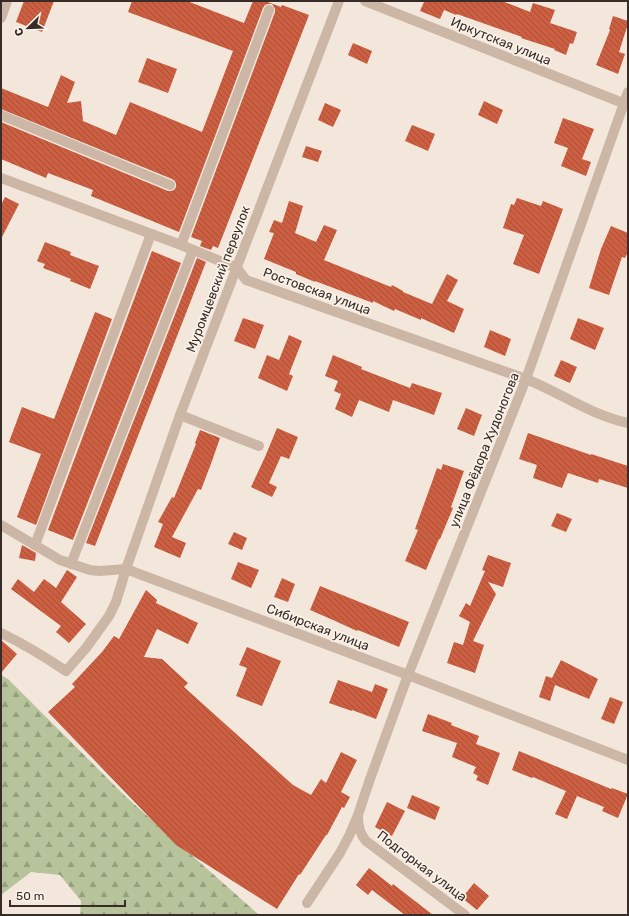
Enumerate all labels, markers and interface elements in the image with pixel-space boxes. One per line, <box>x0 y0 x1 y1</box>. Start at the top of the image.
north arrow <box>8 8 48 48</box>
street label: Иркутская улица <box>449 14 553 68</box>
text: С <box>12 25 27 38</box>
street label: Муромцевский переулок <box>183 204 253 354</box>
street label: Ростовская улица <box>261 265 373 317</box>
street label: улица Фёдора Худоногова <box>446 370 522 530</box>
street label: Сибирская улица <box>265 601 371 653</box>
street label: Подгорная улица <box>374 828 470 904</box>
scale bar <box>10 882 125 908</box>
text: 50 m <box>16 889 44 903</box>

